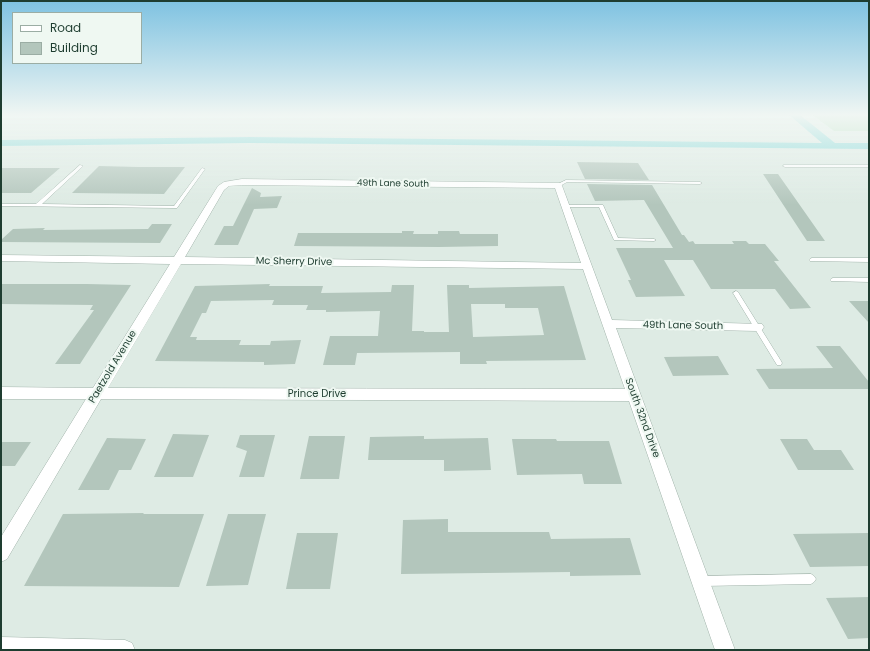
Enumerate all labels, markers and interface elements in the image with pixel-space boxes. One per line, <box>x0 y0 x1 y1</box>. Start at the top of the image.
legend <box>12 12 142 64</box>
text: Road <box>50 19 81 36</box>
text: Building <box>50 39 98 56</box>
street label: 49th Lane South <box>357 178 429 190</box>
street label: Mc Sherry Drive <box>256 255 332 269</box>
street label: 49th Lane South <box>643 319 723 333</box>
street label: Paetzold Avenue <box>87 328 139 406</box>
street label: South 32nd Drive <box>622 377 662 459</box>
street label: Prince Drive <box>288 388 346 400</box>

